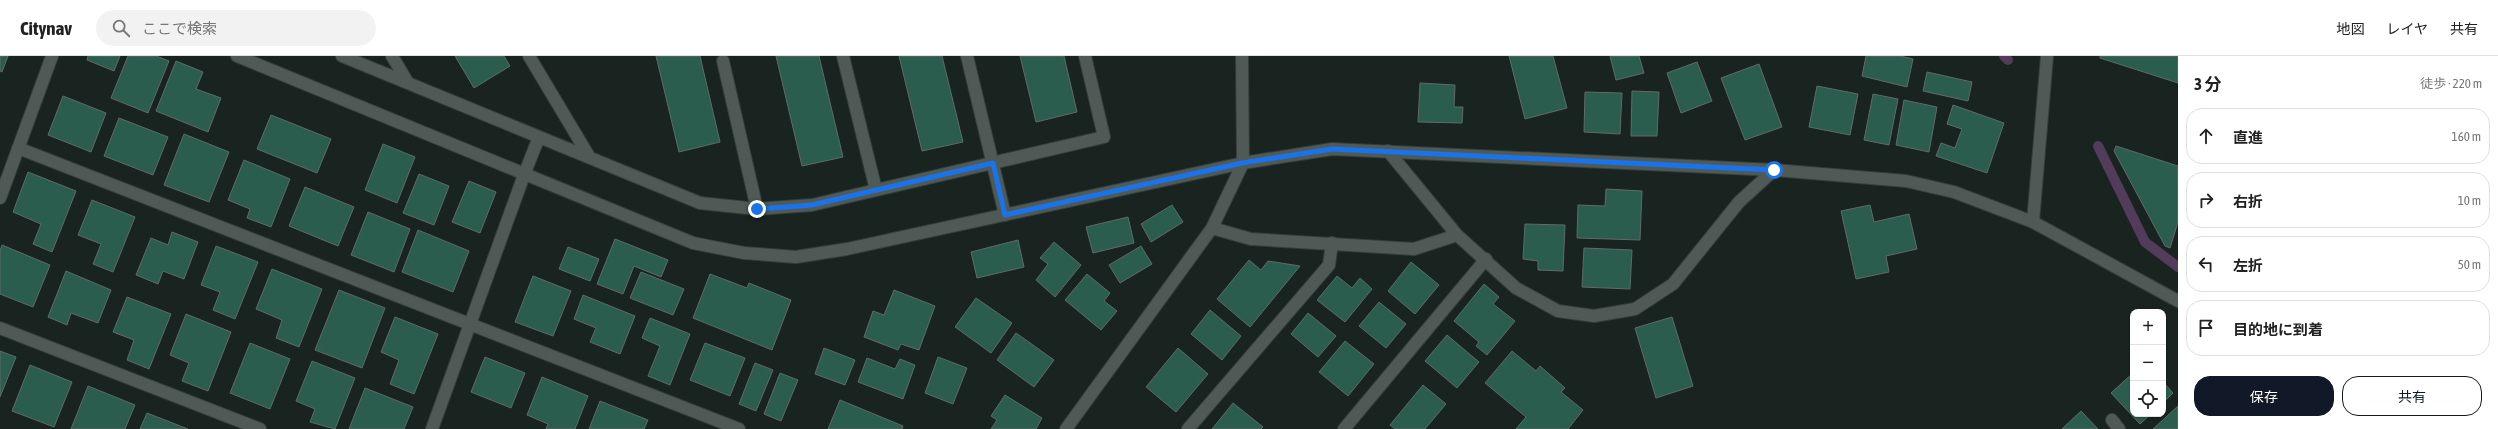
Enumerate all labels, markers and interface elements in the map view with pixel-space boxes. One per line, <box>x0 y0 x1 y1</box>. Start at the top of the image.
search box <box>96 10 376 46</box>
text: Citynav <box>20 17 72 39</box>
icon: search <box>110 17 132 39</box>
text: ここで検索 <box>142 20 217 37</box>
text: 地図 <box>2336 21 2364 37</box>
text: レイヤ <box>2386 21 2428 37</box>
text: 共有 <box>2450 21 2478 37</box>
text: 3 分 <box>2194 74 2221 94</box>
text: 徒歩 · 220 m <box>2420 76 2482 91</box>
icon: ahead <box>2195 125 2217 147</box>
text: 直進 <box>2233 129 2263 146</box>
text: 160 m <box>2452 129 2481 144</box>
route start <box>1765 161 1783 179</box>
icon: right <box>2195 189 2217 211</box>
text: 右折 <box>2233 193 2263 210</box>
text: 10 m <box>2458 193 2481 208</box>
route end <box>748 200 766 218</box>
icon: left <box>2195 253 2217 275</box>
text: 左折 <box>2233 257 2263 274</box>
text: 50 m <box>2458 257 2481 272</box>
map controls <box>2130 309 2166 417</box>
button: + <box>2130 309 2166 345</box>
icon: arrive <box>2195 317 2217 339</box>
text: 目的地に到着 <box>2233 321 2323 338</box>
button: − <box>2130 345 2166 381</box>
button: 保存 <box>2194 376 2334 416</box>
button: 共有 <box>2342 376 2482 416</box>
button: locate <box>2130 381 2166 417</box>

